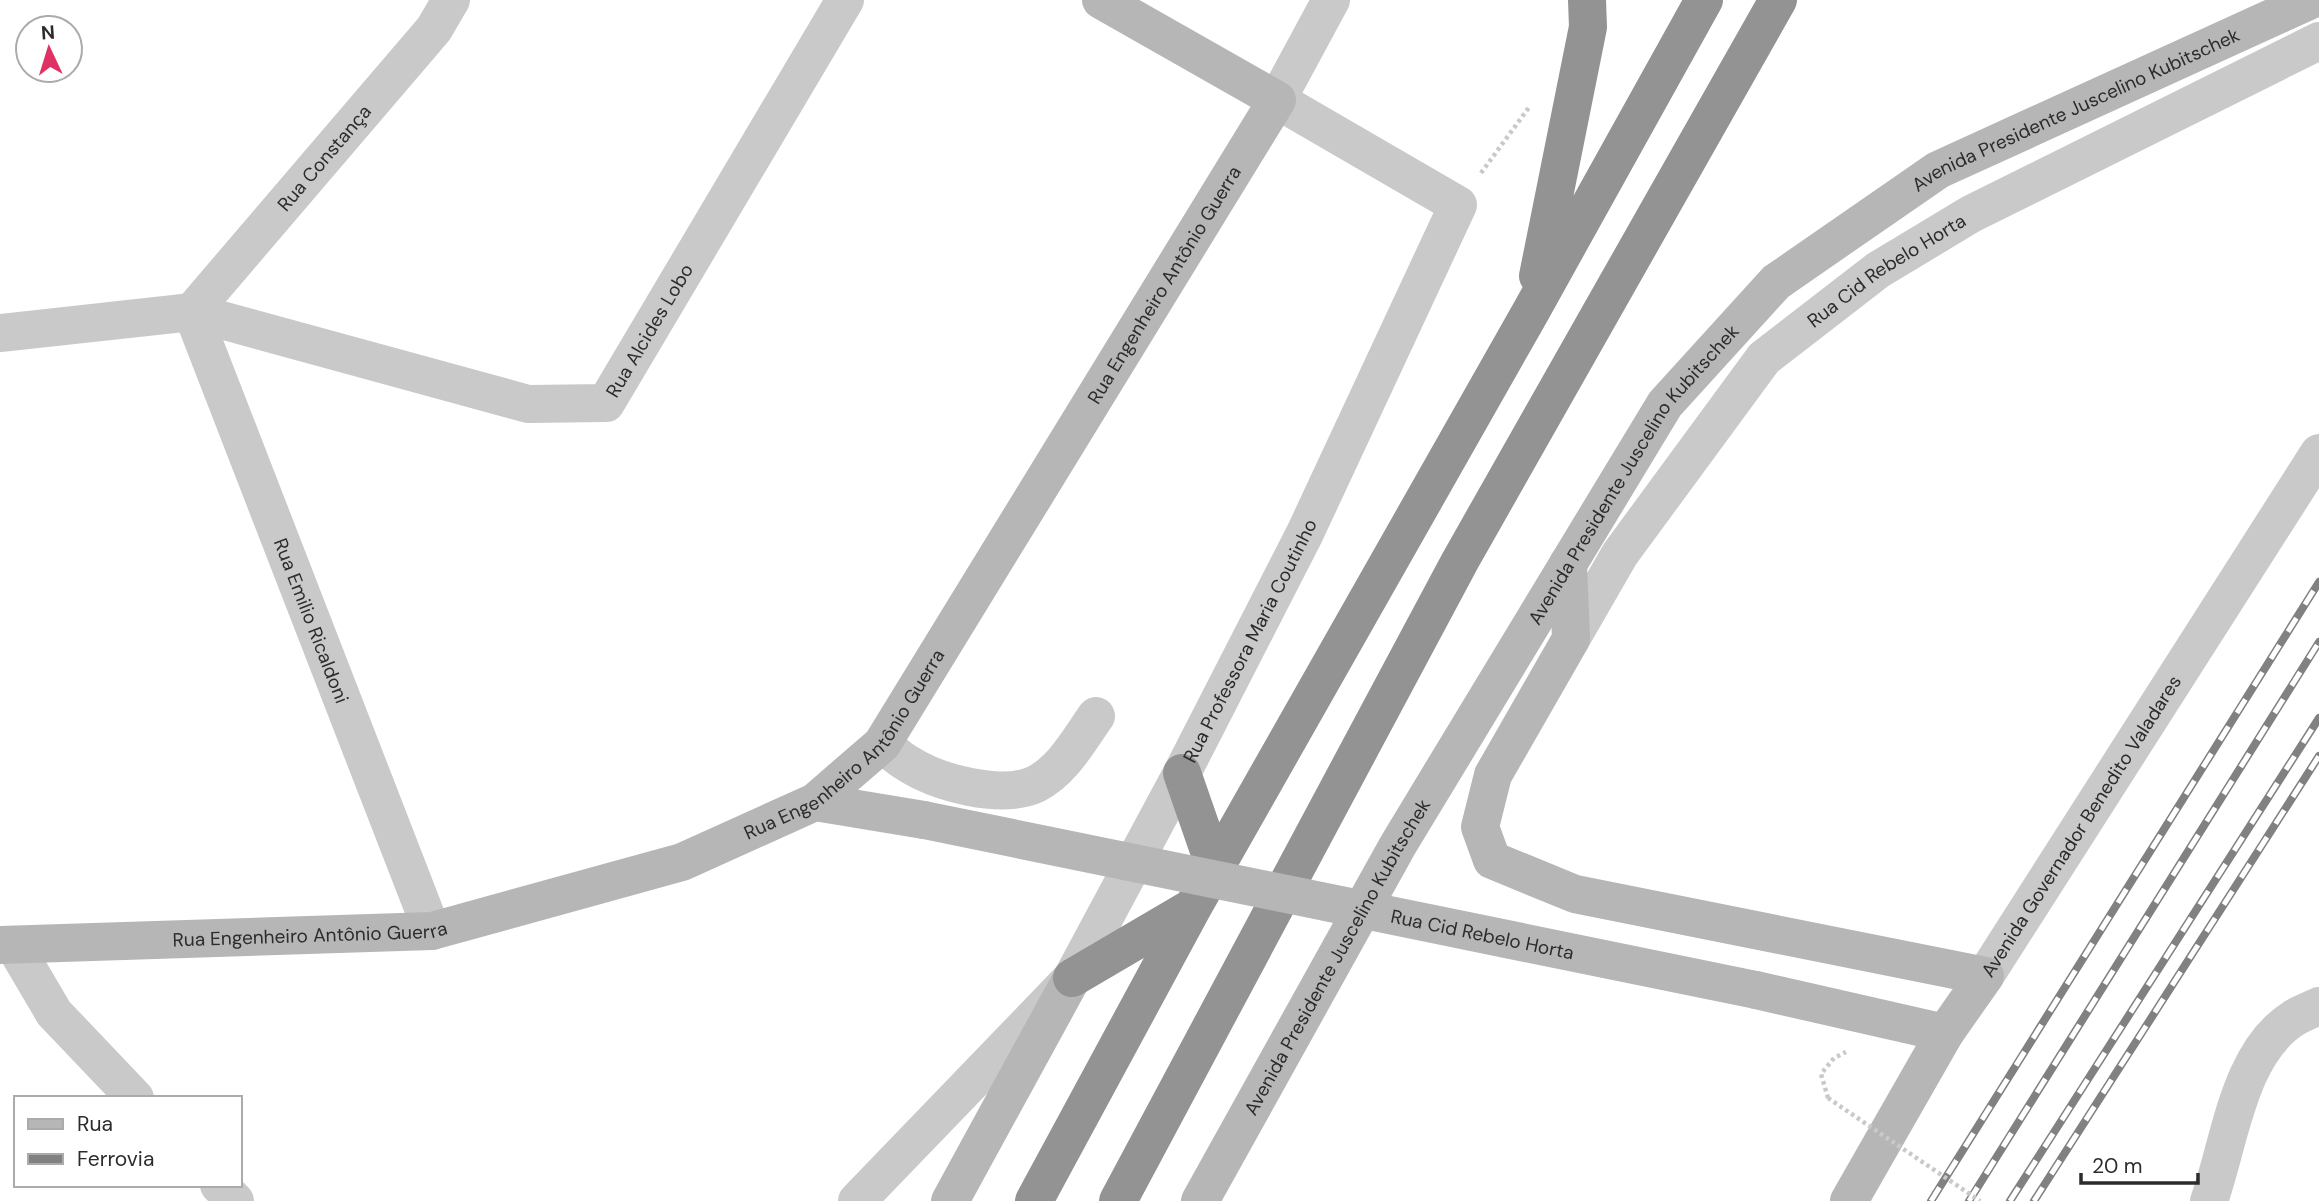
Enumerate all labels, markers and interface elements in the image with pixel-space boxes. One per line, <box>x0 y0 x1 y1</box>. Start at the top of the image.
north arrow <box>14 14 84 84</box>
text: N <box>40 20 56 45</box>
street label: Avenida Presidente Juscelino Kubitschek <box>1907 22 2244 197</box>
street label: Rua Constança <box>271 99 376 216</box>
street label: Rua Engenheiro Antônio Guerra <box>1081 161 1246 408</box>
street label: Rua Cid Rebelo Horta <box>1802 208 1970 333</box>
street label: Rua Alcides Lobo <box>600 259 698 402</box>
street label: Avenida Presidente Juscelino Kubitschek <box>1522 319 1744 629</box>
street label: Rua Professora Maria Coutinho <box>1177 515 1322 767</box>
street label: Rua Emilio Ricaldoni <box>268 535 355 707</box>
street label: Rua Engenheiro Antônio Guerra <box>740 644 950 845</box>
street label: Avenida Governador Benedito Valadares <box>1975 670 2187 982</box>
street label: Avenida Presidente Juscelino Kubitschek <box>1238 794 1436 1119</box>
street label: Rua Cid Rebelo Horta <box>1389 903 1576 965</box>
street label: Rua Engenheiro Antônio Guerra <box>172 915 450 952</box>
legend <box>14 1096 242 1187</box>
text: Rua <box>77 1110 113 1138</box>
scale bar <box>2081 1142 2198 1186</box>
text: Ferrovia <box>77 1145 154 1173</box>
text: 20 m <box>2092 1152 2143 1180</box>

